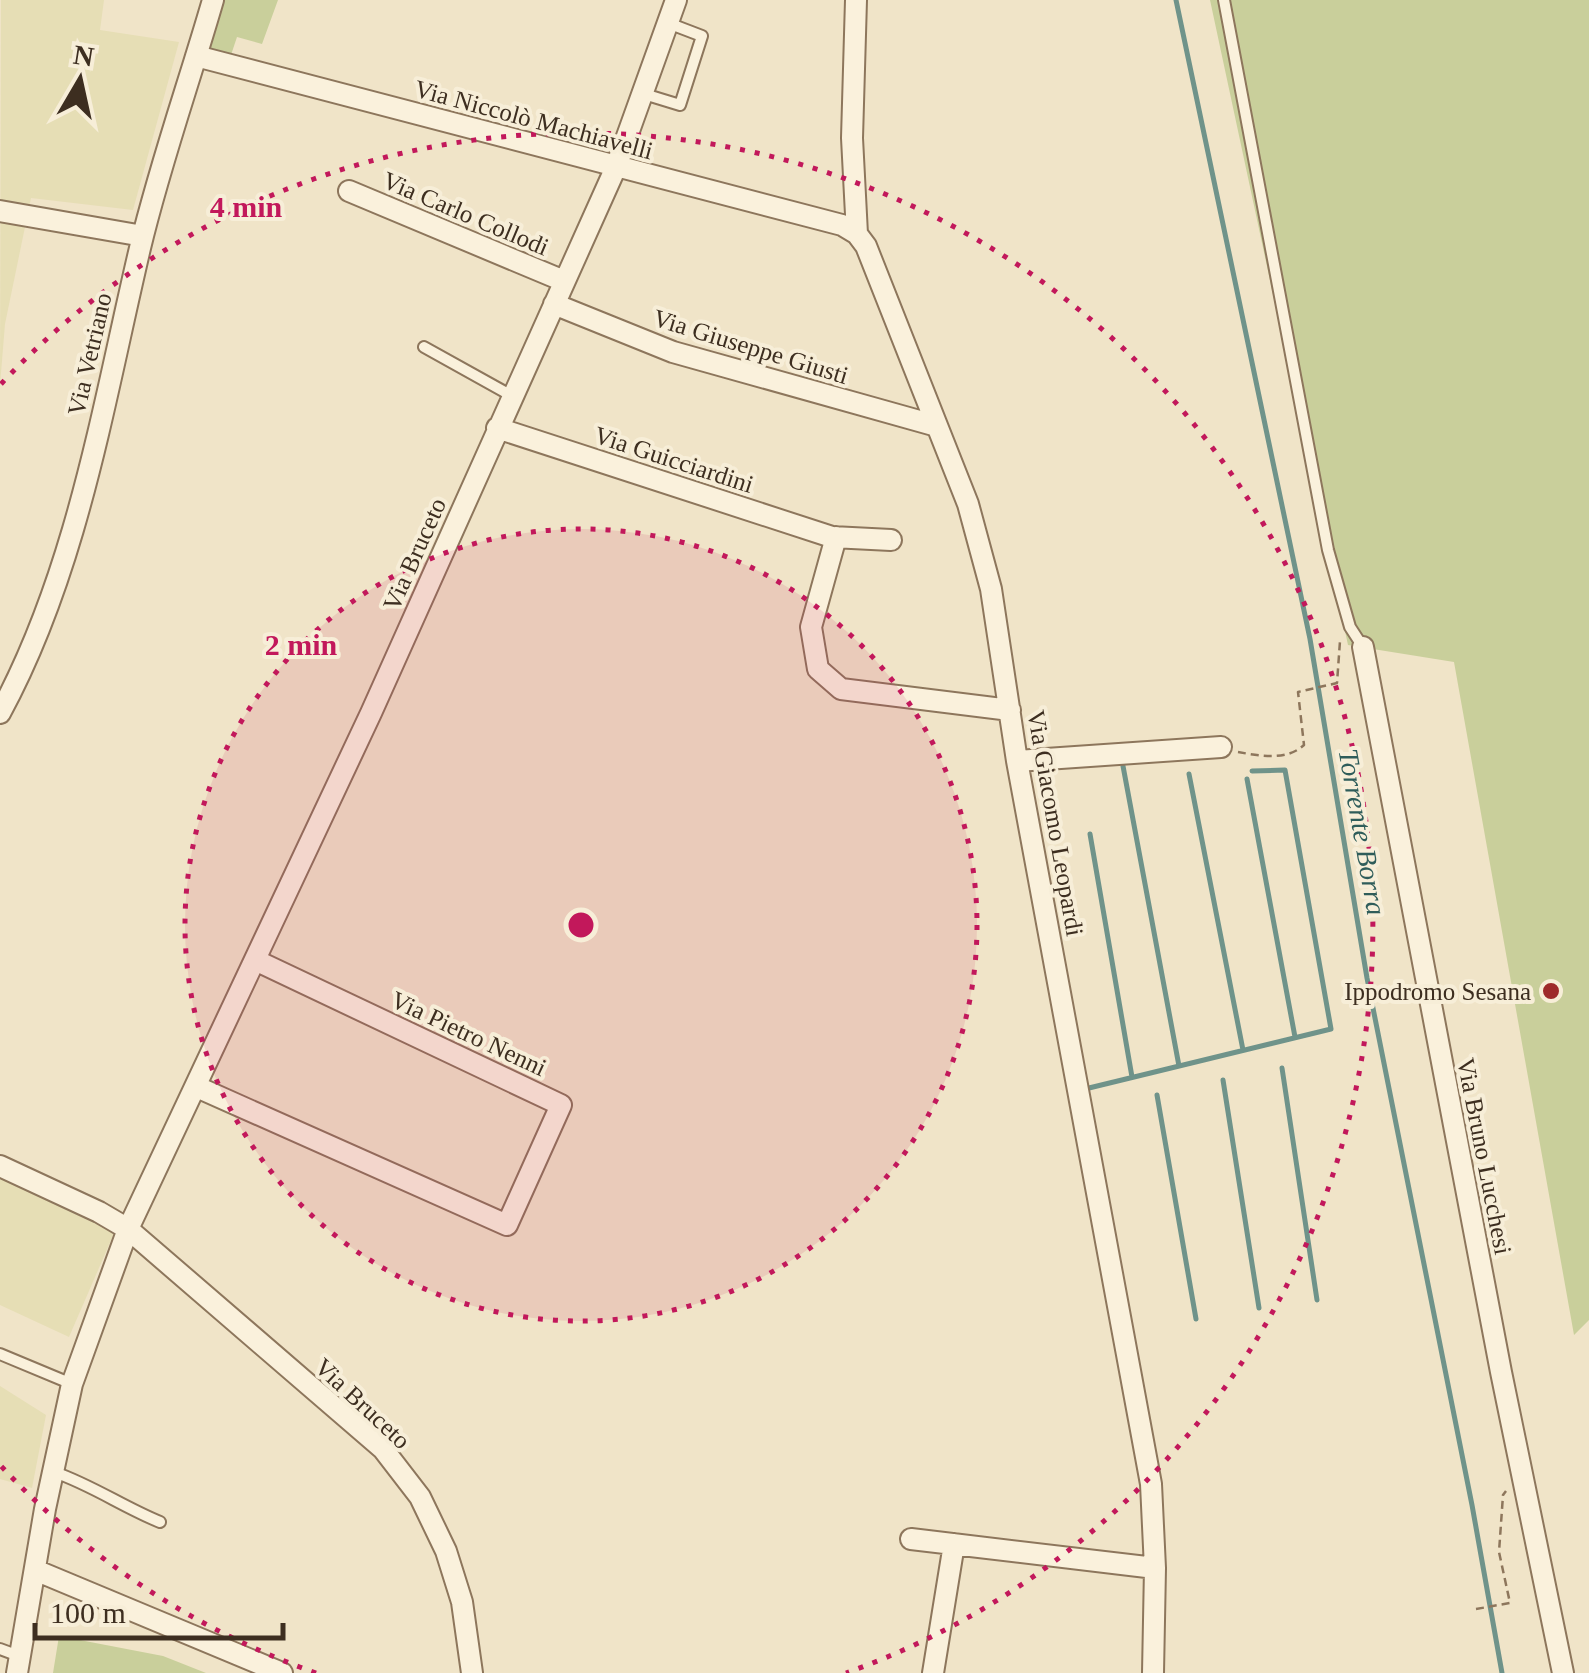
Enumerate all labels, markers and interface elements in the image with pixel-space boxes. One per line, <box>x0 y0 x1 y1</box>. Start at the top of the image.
north arrow <box>30 30 130 130</box>
text: N <box>71 39 96 73</box>
street label: Via Niccolò Machiavelli <box>412 75 656 164</box>
street label: Via Carlo Collodi <box>379 166 553 261</box>
text: 4 min <box>210 190 283 223</box>
street label: Via Vetriano <box>62 290 117 418</box>
street label: Via Giuseppe Giusti <box>650 304 852 389</box>
street label: Via Guicciardini <box>591 421 757 498</box>
street label: Via Bruceto <box>378 494 451 614</box>
text: 2 min <box>265 628 338 661</box>
street label: Via Giacomo Leopardi <box>1022 708 1089 938</box>
water label: Torrente Borra <box>1333 747 1392 918</box>
centre of rings <box>563 907 599 943</box>
place label: Ippodromo Sesana <box>1344 978 1531 1005</box>
marker: Ippodromo Sesana <box>1540 980 1562 1002</box>
street label: Via Pietro Nenni <box>387 986 551 1081</box>
street label: Via Bruno Lucchesi <box>1452 1055 1517 1257</box>
street label: Via Bruceto <box>310 1353 416 1454</box>
scale bar <box>35 1578 282 1640</box>
text: 100 m <box>50 1596 126 1629</box>

